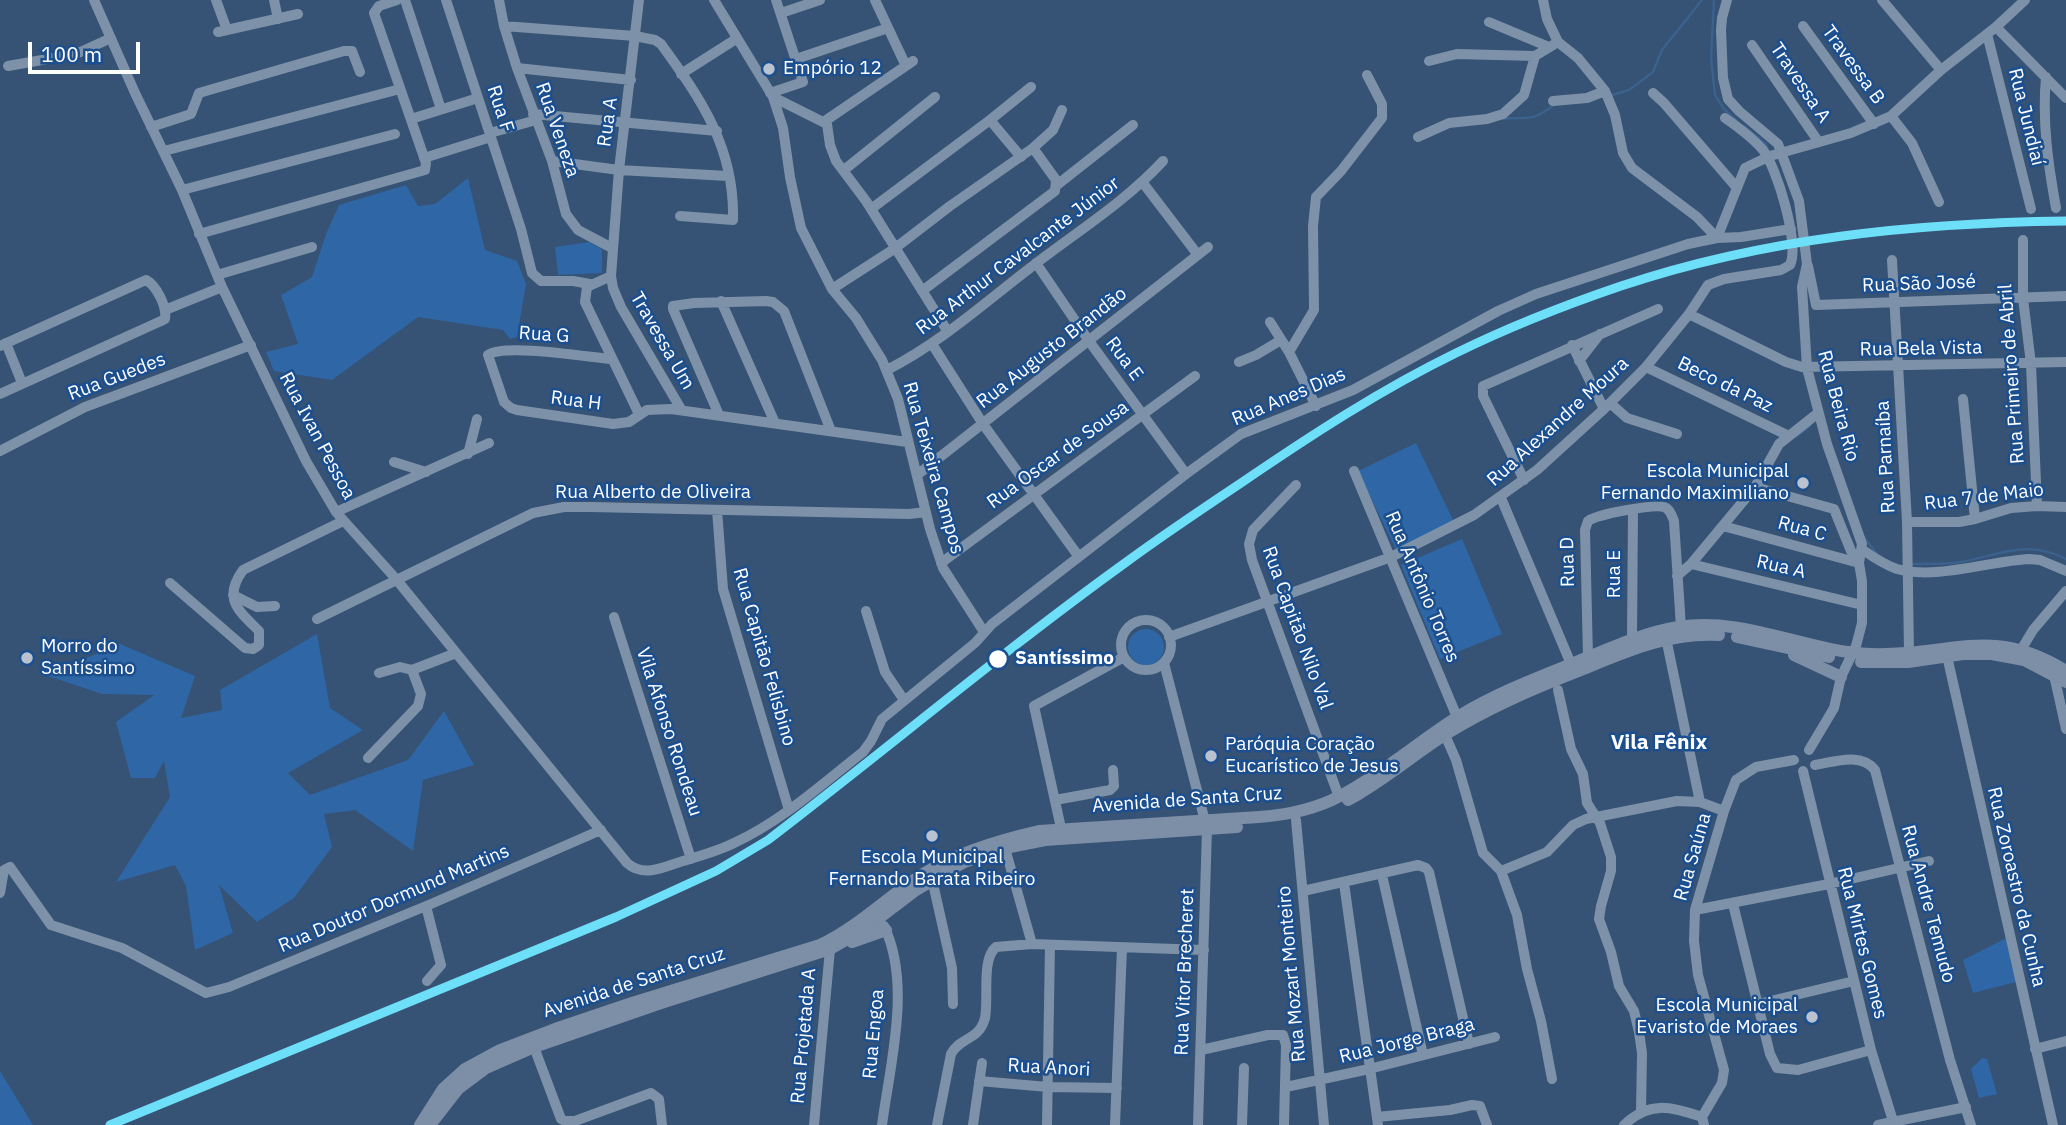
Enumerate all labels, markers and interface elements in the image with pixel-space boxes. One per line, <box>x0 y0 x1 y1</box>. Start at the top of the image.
street label: Travessa B <box>1817 21 1889 109</box>
scale bar <box>32 28 144 72</box>
street label: Travessa A <box>1765 39 1835 127</box>
text: 100 m <box>41 40 102 68</box>
place label: Empório 12 <box>783 58 882 80</box>
marker: Empório 12 <box>761 61 777 77</box>
street label: Rua Jundiaí <box>2003 66 2049 168</box>
street label: Rua Veneza <box>530 79 584 181</box>
street label: Rua F <box>482 83 518 135</box>
street label: Rua A <box>593 96 623 148</box>
street label: Rua Arthur Cavalcante Júnior <box>912 172 1124 340</box>
street label: Rua São José <box>1862 271 1976 297</box>
street label: Rua Augusto Brandão <box>972 282 1132 414</box>
street label: Rua Primeiro de Abril <box>1994 283 2030 465</box>
street label: Travessa Um <box>625 288 699 394</box>
street label: Rua G <box>518 322 570 348</box>
street label: Rua E <box>1100 333 1148 385</box>
street label: Rua Bela Vista <box>1860 337 1982 361</box>
street label: Rua Guedes <box>65 348 169 406</box>
street label: Rua Beira Rio <box>1812 348 1864 464</box>
street label: Rua Alexandre Moura <box>1483 352 1633 492</box>
street label: Beco da Paz <box>1674 352 1776 418</box>
street label: Rua Anes Dias <box>1229 363 1349 431</box>
street label: Rua Ivan Pessoa <box>274 369 360 503</box>
street label: Rua Teixeira Campos <box>898 379 968 557</box>
street label: Rua H <box>549 387 603 415</box>
street label: Rua Oscar de Sousa <box>983 396 1133 514</box>
street label: Rua Parnaíba <box>1872 400 1900 514</box>
place label: Escola Municipal Fernando Maximiliano <box>1601 461 1789 505</box>
marker: Escola Municipal Fernando Maximiliano <box>1795 475 1811 491</box>
street label: Rua 7 de Maio <box>1923 478 2045 516</box>
street label: Rua Alberto de Oliveira <box>555 482 751 504</box>
street label: Rua Antônio Torres <box>1380 508 1464 666</box>
street label: Rua C <box>1775 512 1829 546</box>
street label: Rua D <box>1556 537 1580 587</box>
street label: Rua Capitão Nilo Val <box>1257 543 1337 713</box>
street label: Rua E <box>1604 550 1626 598</box>
street label: Rua A <box>1754 550 1808 584</box>
street label: Rua Capitão Felisbino <box>728 565 800 749</box>
place label: Morro do Santíssimo <box>41 636 135 680</box>
street label: Vila Afonso Rondeau <box>631 645 707 819</box>
marker: Santíssimo <box>987 648 1009 670</box>
place label: Santíssimo <box>1015 648 1114 670</box>
marker: Morro do Santíssimo <box>19 650 35 666</box>
district label: Vila Fênix <box>1611 730 1707 756</box>
place label: Paróquia Coração Eucarístico de Jesus <box>1225 734 1399 778</box>
marker: Paróquia Coração Eucarístico de Jesus <box>1203 748 1219 764</box>
street label: Avenida de Santa Cruz <box>1091 782 1283 818</box>
street label: Rua Zoroastro da Cunha <box>1982 785 2050 989</box>
street label: Rua Saúna <box>1670 810 1716 904</box>
street label: Rua Andre Temudo <box>1896 823 1960 985</box>
marker: Escola Municipal Fernando Barata Ribeiro <box>924 828 940 844</box>
street label: Rua Doutor Dormund Martins <box>275 840 513 958</box>
place label: Escola Municipal Fernando Barata Ribeiro <box>829 847 1035 891</box>
street label: Rua Mirtes Gomes <box>1832 865 1892 1021</box>
street label: Rua Mozart Monteiro <box>1273 885 1311 1063</box>
street label: Rua Vitor Brecheret <box>1171 888 1199 1056</box>
street label: Avenida de Santa Cruz <box>540 943 728 1023</box>
street label: Rua Projetada A <box>787 967 821 1105</box>
street label: Rua Engoa <box>859 988 889 1080</box>
place label: Escola Municipal Evaristo de Moraes <box>1636 995 1798 1039</box>
marker: Escola Municipal Evaristo de Moraes <box>1804 1009 1820 1025</box>
street label: Rua Jorge Braga <box>1337 1013 1477 1069</box>
street label: Rua Anori <box>1007 1054 1091 1082</box>

